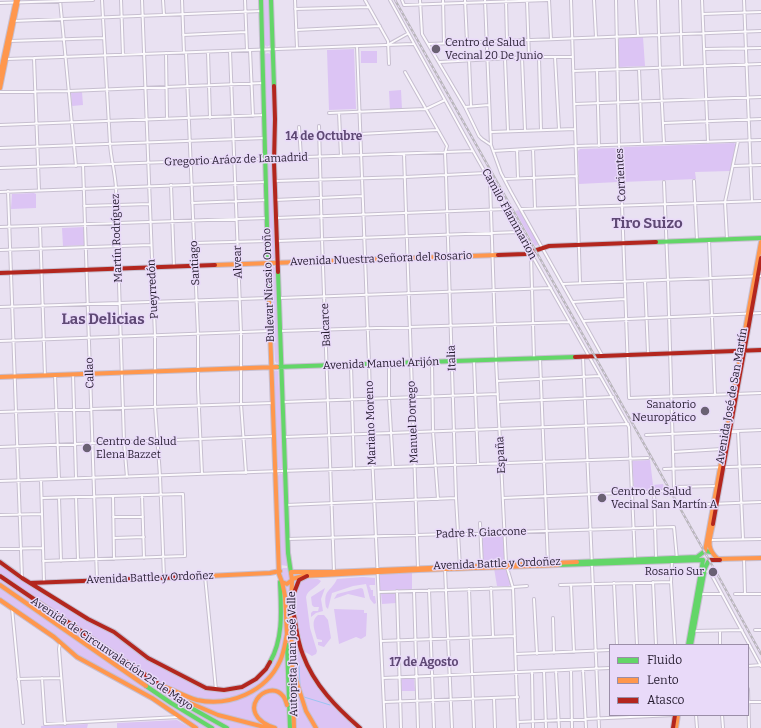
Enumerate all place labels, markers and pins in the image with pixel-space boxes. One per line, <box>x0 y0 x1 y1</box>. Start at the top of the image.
place label: Centro de Salud Vecinal 20 De Junio <box>445 36 543 62</box>
marker: Centro de Salud Vecinal 20 De Junio <box>430 43 442 55</box>
place label: Sanatorio Neuropático <box>632 398 696 424</box>
marker: Sanatorio Neuropático <box>699 405 711 417</box>
place label: Centro de Salud Elena Bazzet <box>96 435 176 461</box>
marker: Centro de Salud Elena Bazzet <box>81 442 93 454</box>
place label: Centro de Salud Vecinal San Martín A <box>611 485 717 511</box>
marker: Centro de Salud Vecinal San Martín A <box>596 492 608 504</box>
place label: Rosario Sur <box>645 565 704 579</box>
marker: Rosario Sur <box>707 566 719 578</box>

